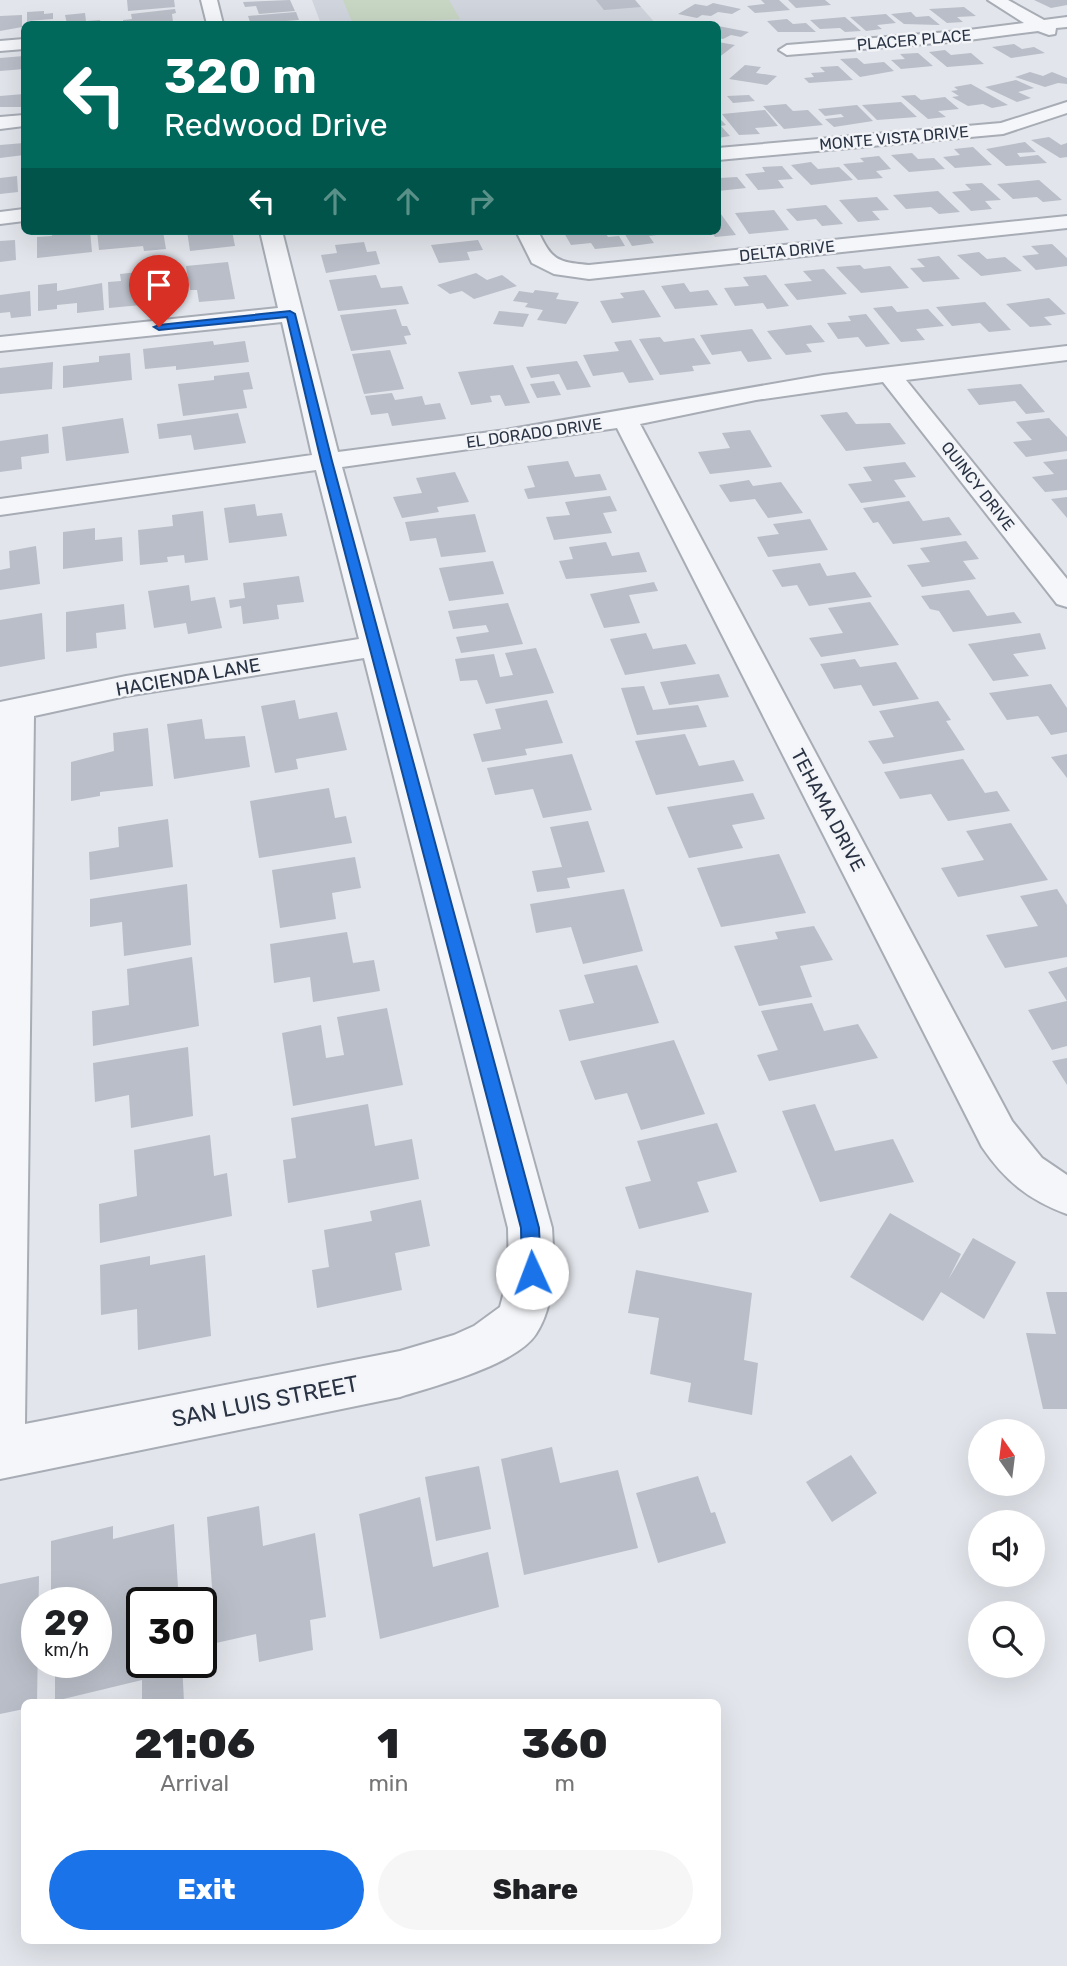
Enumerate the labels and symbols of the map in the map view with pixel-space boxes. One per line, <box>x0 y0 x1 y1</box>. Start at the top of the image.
street label: PLACER PLACE <box>856 26 972 54</box>
street label: MONTE VISTA DRIVE <box>818 122 970 154</box>
street label: DELTA DRIVE <box>738 237 836 265</box>
pin <box>129 255 189 327</box>
street label: EL DORADO DRIVE <box>465 414 603 452</box>
street label: QUINCY DRIVE <box>937 438 1019 534</box>
street label: HACIENDA LANE <box>114 653 262 701</box>
street label: TEHAMA DRIVE <box>786 745 870 875</box>
position arrow <box>495 1236 569 1310</box>
street label: SAN LUIS STREET <box>169 1369 361 1433</box>
north arrow <box>968 1419 1045 1496</box>
speed limit sign: 30 <box>126 1587 217 1678</box>

